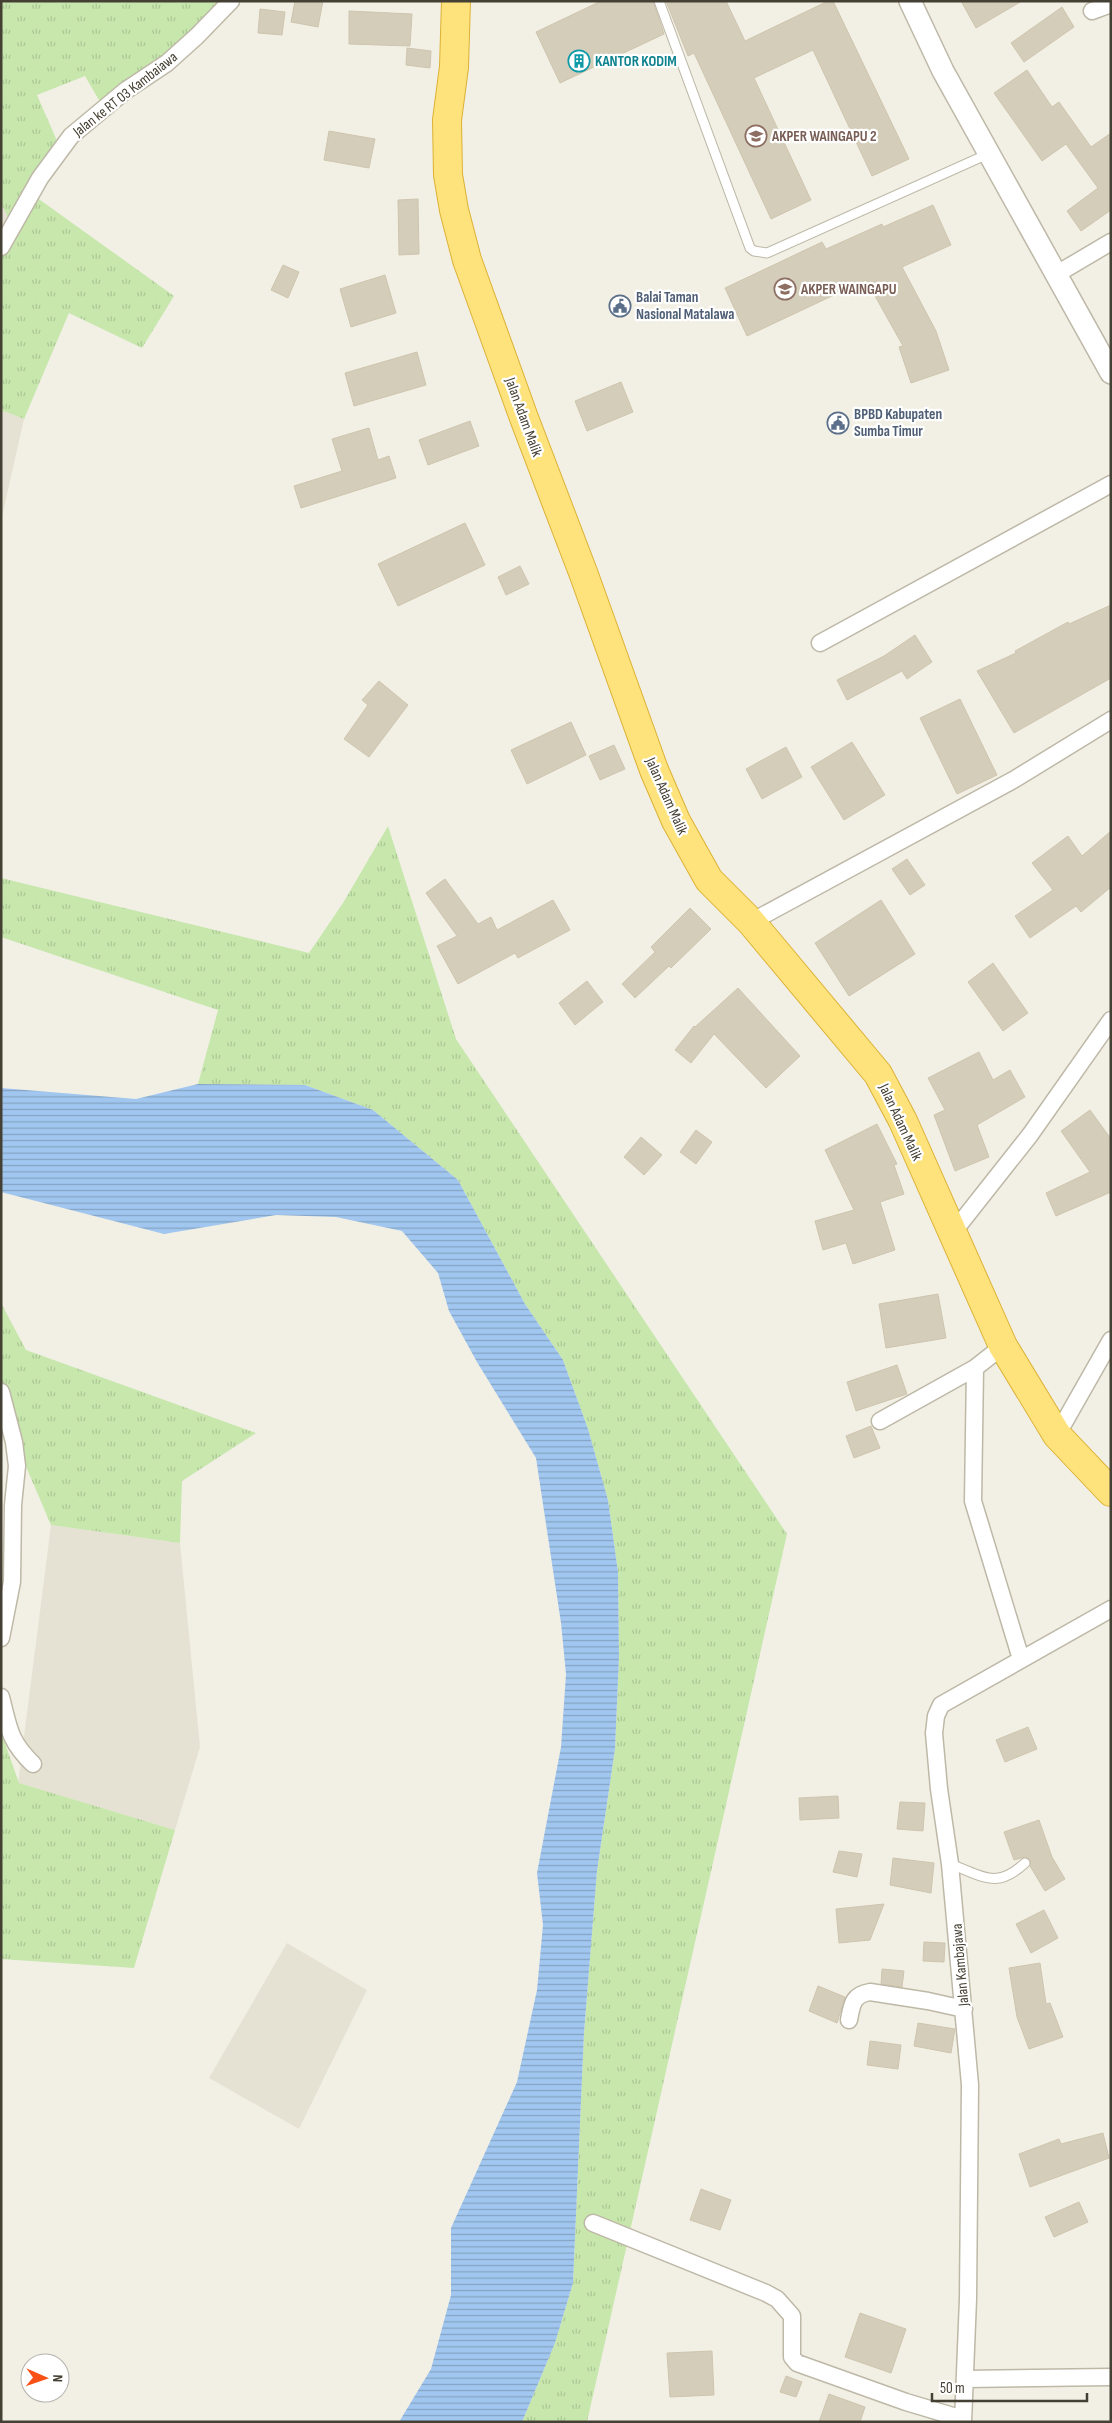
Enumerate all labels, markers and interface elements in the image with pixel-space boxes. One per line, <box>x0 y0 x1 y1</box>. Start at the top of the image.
street label: Jalan ke RT 03 Kambaiawa <box>69 48 181 142</box>
building icon: KANTOR KODIM <box>567 49 591 73</box>
place label: KANTOR KODIM <box>595 52 677 71</box>
school or university icon: AKPER WAINGAPU 2 <box>744 124 768 148</box>
place label: AKPER WAINGAPU 2 <box>771 127 877 146</box>
school or university icon: AKPER WAINGAPU <box>773 277 797 301</box>
place label: AKPER WAINGAPU <box>800 280 897 299</box>
place label: Balai Taman Nasional Matalawa <box>636 288 734 324</box>
public building icon: Balai Taman Nasional Matalawa <box>608 294 632 318</box>
street label: Jalan Adam Malik <box>500 374 547 460</box>
place label: BPBD Kabupaten Sumba Timur <box>854 405 942 441</box>
public building icon: BPBD Kabupaten Sumba Timur <box>826 411 850 435</box>
street label: Jalan Adam Malik <box>641 754 692 838</box>
street label: Jalan Adam Malik <box>874 1080 927 1164</box>
street label: Jalan Kambajawa <box>947 1923 974 2008</box>
north arrow <box>20 2353 70 2403</box>
scale bar <box>932 2370 1087 2402</box>
text: N <box>49 2374 66 2382</box>
text: 50 m <box>940 2379 965 2398</box>

